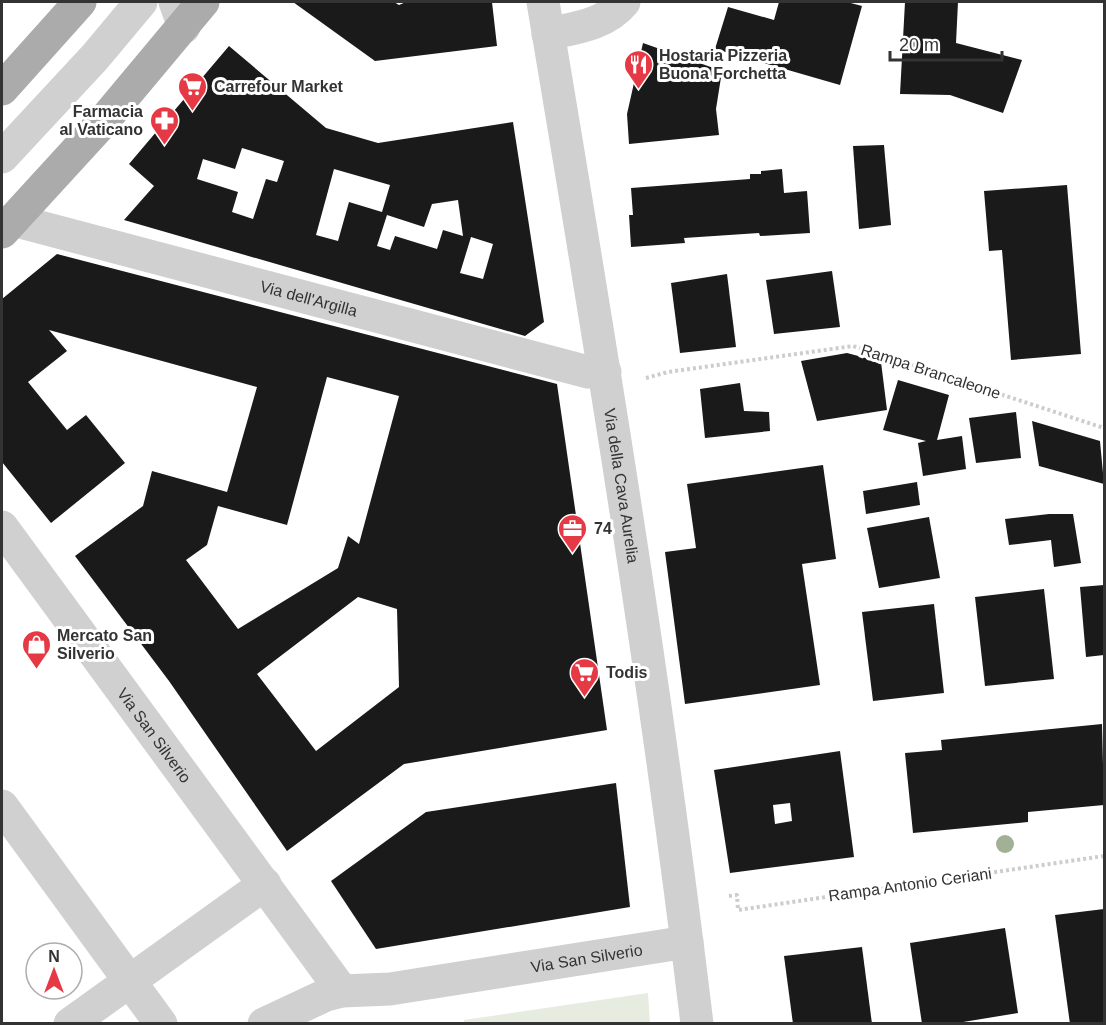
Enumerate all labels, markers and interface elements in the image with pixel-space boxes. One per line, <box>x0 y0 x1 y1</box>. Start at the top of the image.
scale bar <box>890 24 1002 62</box>
text: 20 m <box>899 35 939 55</box>
place label: Hostaria Pizzeria Buona Forchetta <box>659 47 787 82</box>
restaurant icon: Hostaria Pizzeria Buona Forchetta <box>622 48 654 90</box>
supermarket icon: Carrefour Market <box>177 70 209 112</box>
place label: Carrefour Market <box>214 78 344 95</box>
place label: Farmacia al Vaticano <box>59 103 143 138</box>
pharmacy icon: Farmacia al Vaticano <box>148 104 180 146</box>
street label: Via dell'Argilla <box>258 278 359 320</box>
street label: Rampa Brancaleone <box>859 341 1003 402</box>
street label: Via della Cava Aurelia <box>601 407 642 564</box>
office icon: 74 <box>557 512 589 554</box>
place label: 74 <box>594 520 612 537</box>
place label: Mercato San Silverio <box>57 627 152 662</box>
shop icon: Mercato San Silverio <box>20 628 52 670</box>
supermarket icon: Todis <box>569 656 601 698</box>
place label: Todis <box>606 664 648 681</box>
street label: Via San Silverio <box>114 685 194 786</box>
street label: Rampa Antonio Ceriani <box>827 865 993 904</box>
north arrow <box>24 941 84 1001</box>
street label: Via San Silverio <box>530 941 644 976</box>
text: N <box>48 948 60 965</box>

